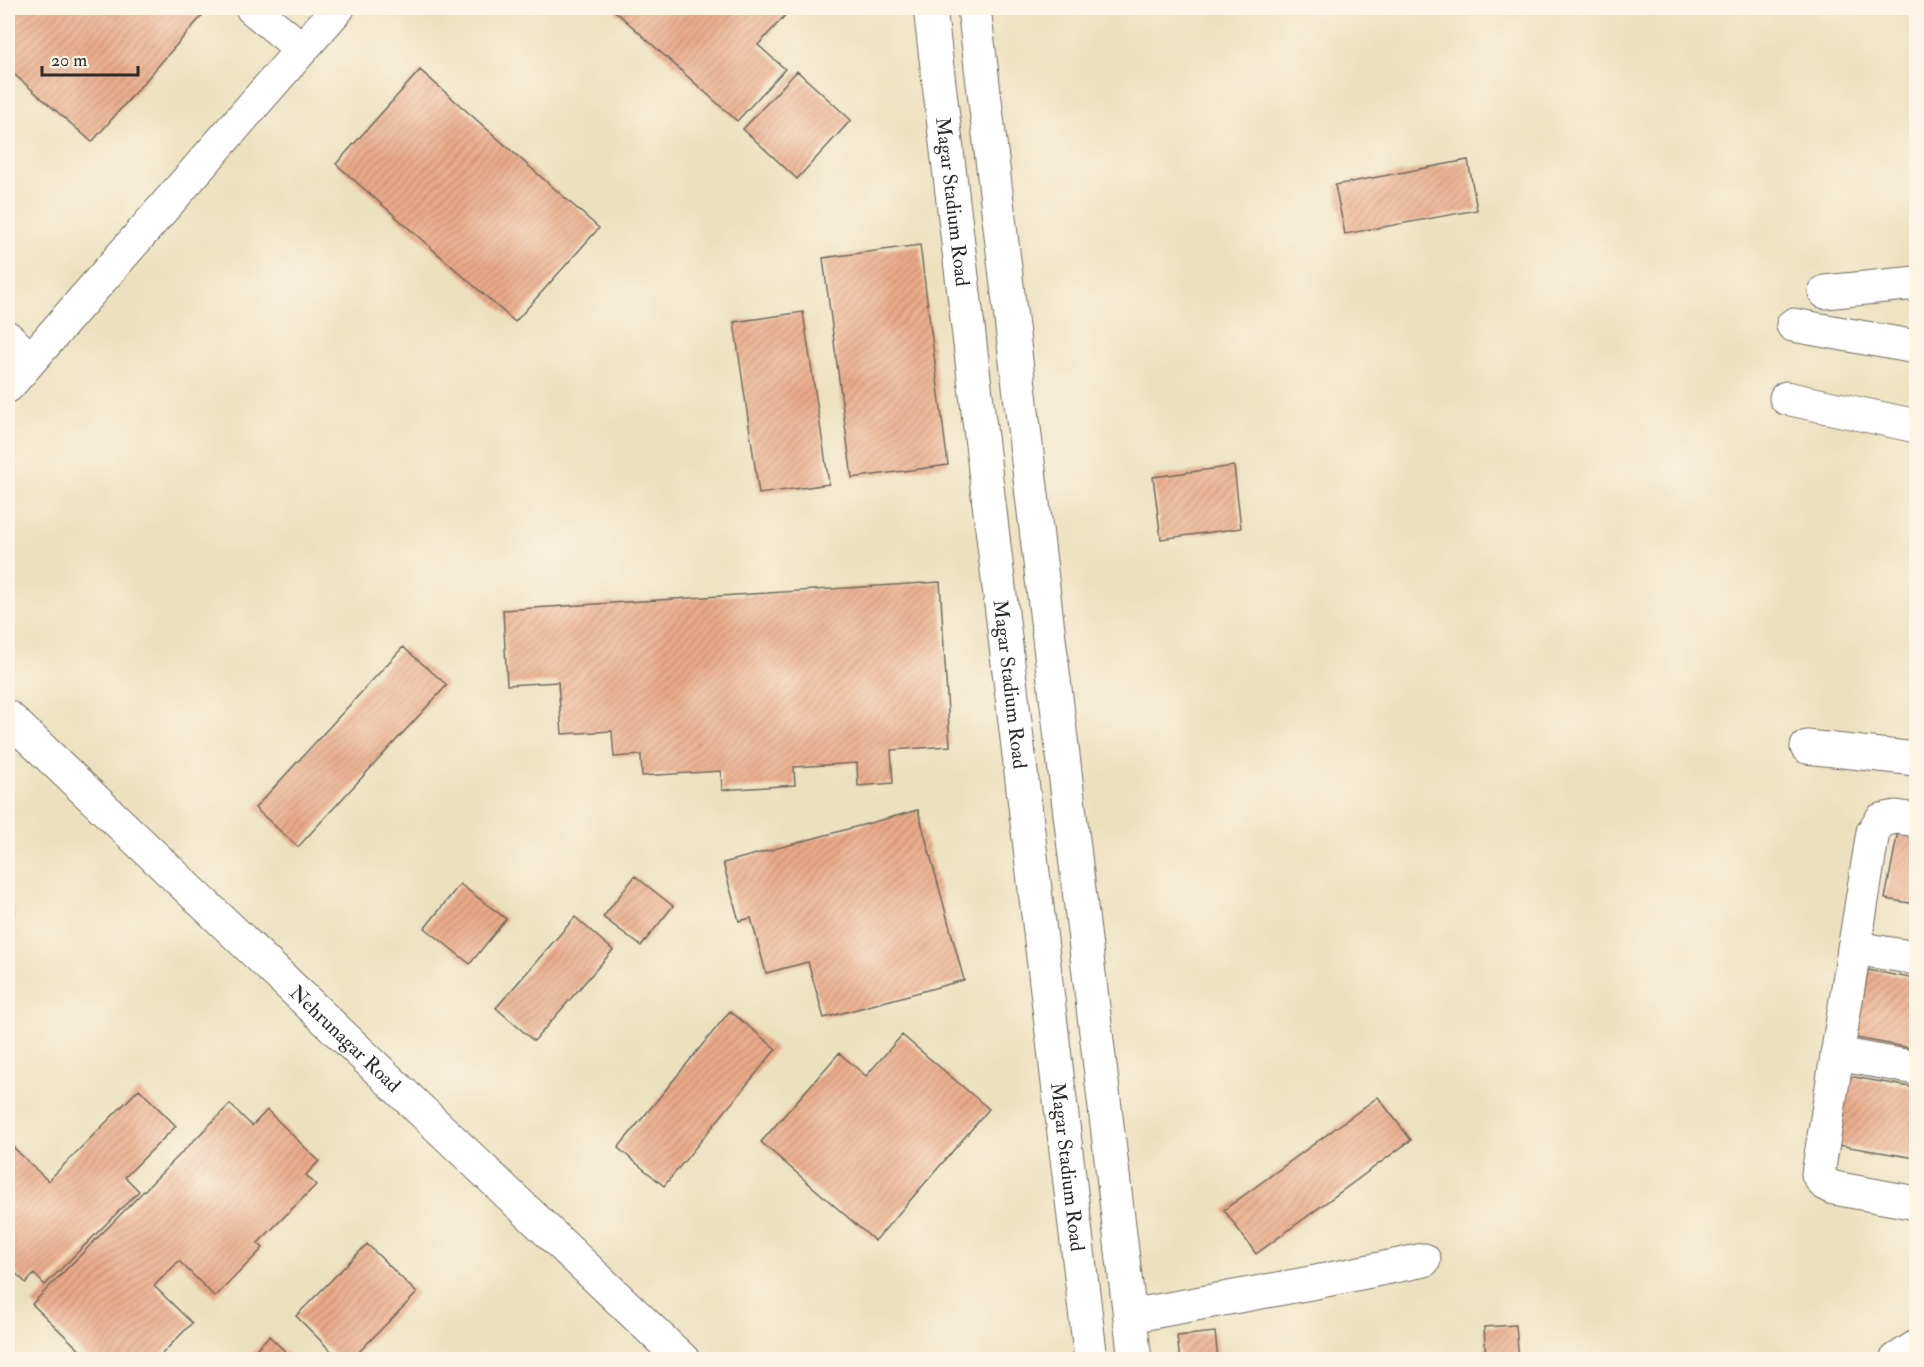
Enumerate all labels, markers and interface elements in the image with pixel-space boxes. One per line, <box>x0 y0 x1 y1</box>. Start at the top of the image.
scale bar <box>42 39 138 77</box>
text: 20 m <box>51 49 87 72</box>
street label: Magar Stadium Road <box>930 116 975 288</box>
street label: Magar Stadium Road <box>988 598 1033 770</box>
street label: Nehrunagar Road <box>284 980 406 1098</box>
street label: Magar Stadium Road <box>1045 1081 1090 1253</box>

